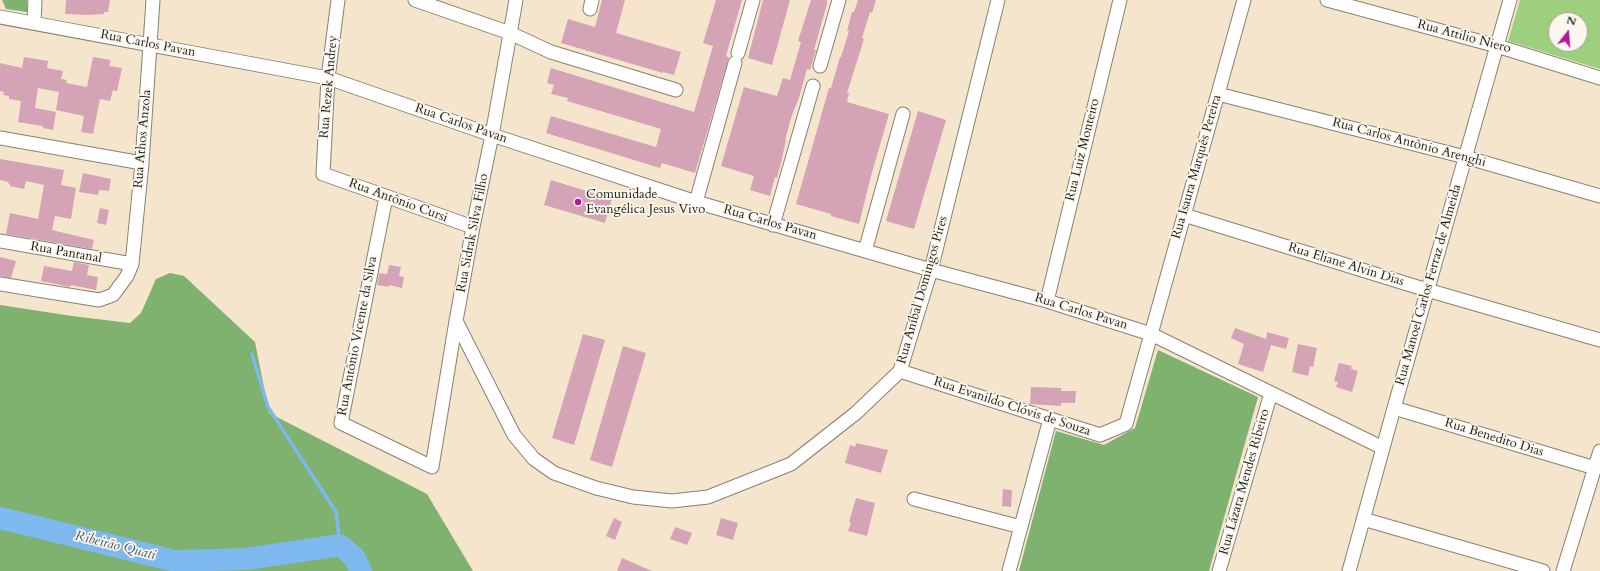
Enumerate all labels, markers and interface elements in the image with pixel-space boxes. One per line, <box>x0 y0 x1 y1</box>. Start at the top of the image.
north arrow <box>1548 12 1588 52</box>
text: N <box>1565 12 1578 30</box>
street label: Rua Attilio Niero <box>1415 17 1513 57</box>
street label: Rua Carlos Pavan <box>99 27 197 61</box>
street label: Rua Rezek Andrey <box>317 35 341 139</box>
street label: Rua Athos Anzola <box>131 89 155 189</box>
street label: Rua Isaura Marquês Pereira <box>1169 93 1225 241</box>
street label: Rua Luiz Monteiro <box>1063 97 1103 203</box>
street label: Rua Carlos Pavan <box>413 101 509 147</box>
street label: Rua Carlos Antônio Arenghi <box>1330 115 1488 171</box>
street label: Rua Sidrak Silva Filho <box>454 172 492 294</box>
street label: Rua Antônio Cursi <box>346 176 450 226</box>
street label: Rua Manoel Carlos Ferraz de Almeida <box>1393 183 1465 387</box>
place label: Comunidade Evangélica Jesus Vivo <box>586 187 705 218</box>
marker: Comunidade Evangélica Jesus Vivo <box>573 197 583 207</box>
street label: Rua Carlos Pavan <box>721 202 819 244</box>
street label: Rua Aníbal Domingos Pires <box>894 214 952 366</box>
street label: Rua Pantanal <box>29 239 103 267</box>
street label: Rua Eliane Alvin Dias <box>1286 240 1406 290</box>
street label: Rua Antônio Vicente da Silva <box>335 255 381 417</box>
street label: Rua Carlos Pavan <box>1033 290 1129 334</box>
street label: Rua Evanildo Clóvis de Souza <box>932 374 1092 440</box>
street label: Rua Lázara Mendes Ribeiro <box>1217 407 1273 557</box>
street label: Rua Benedito Dias <box>1443 416 1545 460</box>
water label: Ribeirão Quati <box>73 528 157 564</box>

